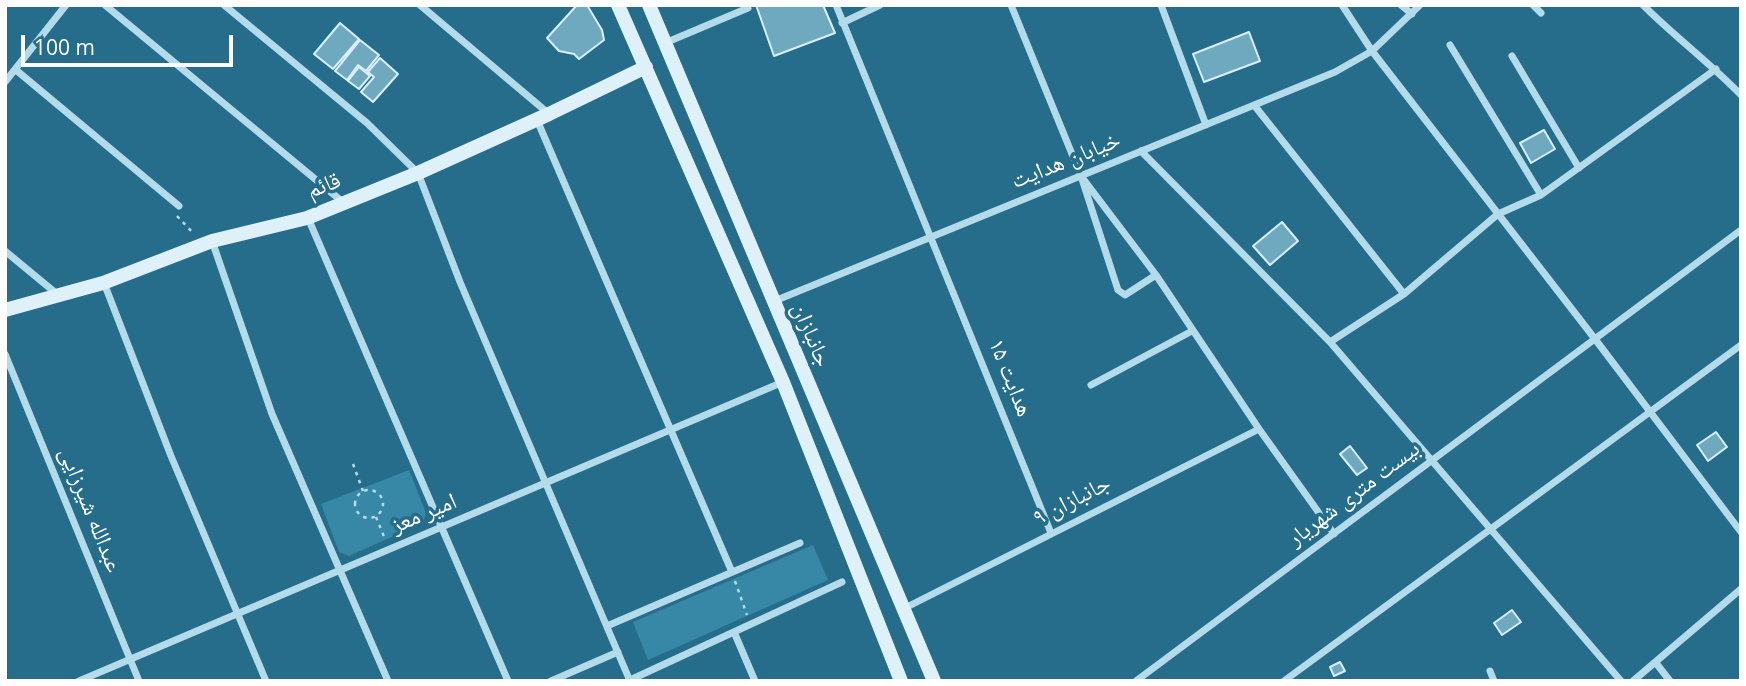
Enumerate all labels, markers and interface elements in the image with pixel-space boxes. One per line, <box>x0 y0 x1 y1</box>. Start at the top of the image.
scale bar <box>24 21 236 65</box>
text: 100 m <box>34 33 95 61</box>
street label: خیابان هدایت <box>1007 127 1125 195</box>
street label: قائم <box>303 167 345 205</box>
street label: جانبازان <box>785 299 837 371</box>
street label: هدایت ۱۵ <box>982 335 1038 421</box>
street label: بیست متری شهریار <box>1282 435 1426 553</box>
street label: عبدالله شیرزایی <box>52 443 128 577</box>
street label: جانبازان ۹ <box>1029 470 1115 532</box>
street label: امیر معز <box>387 488 461 540</box>

